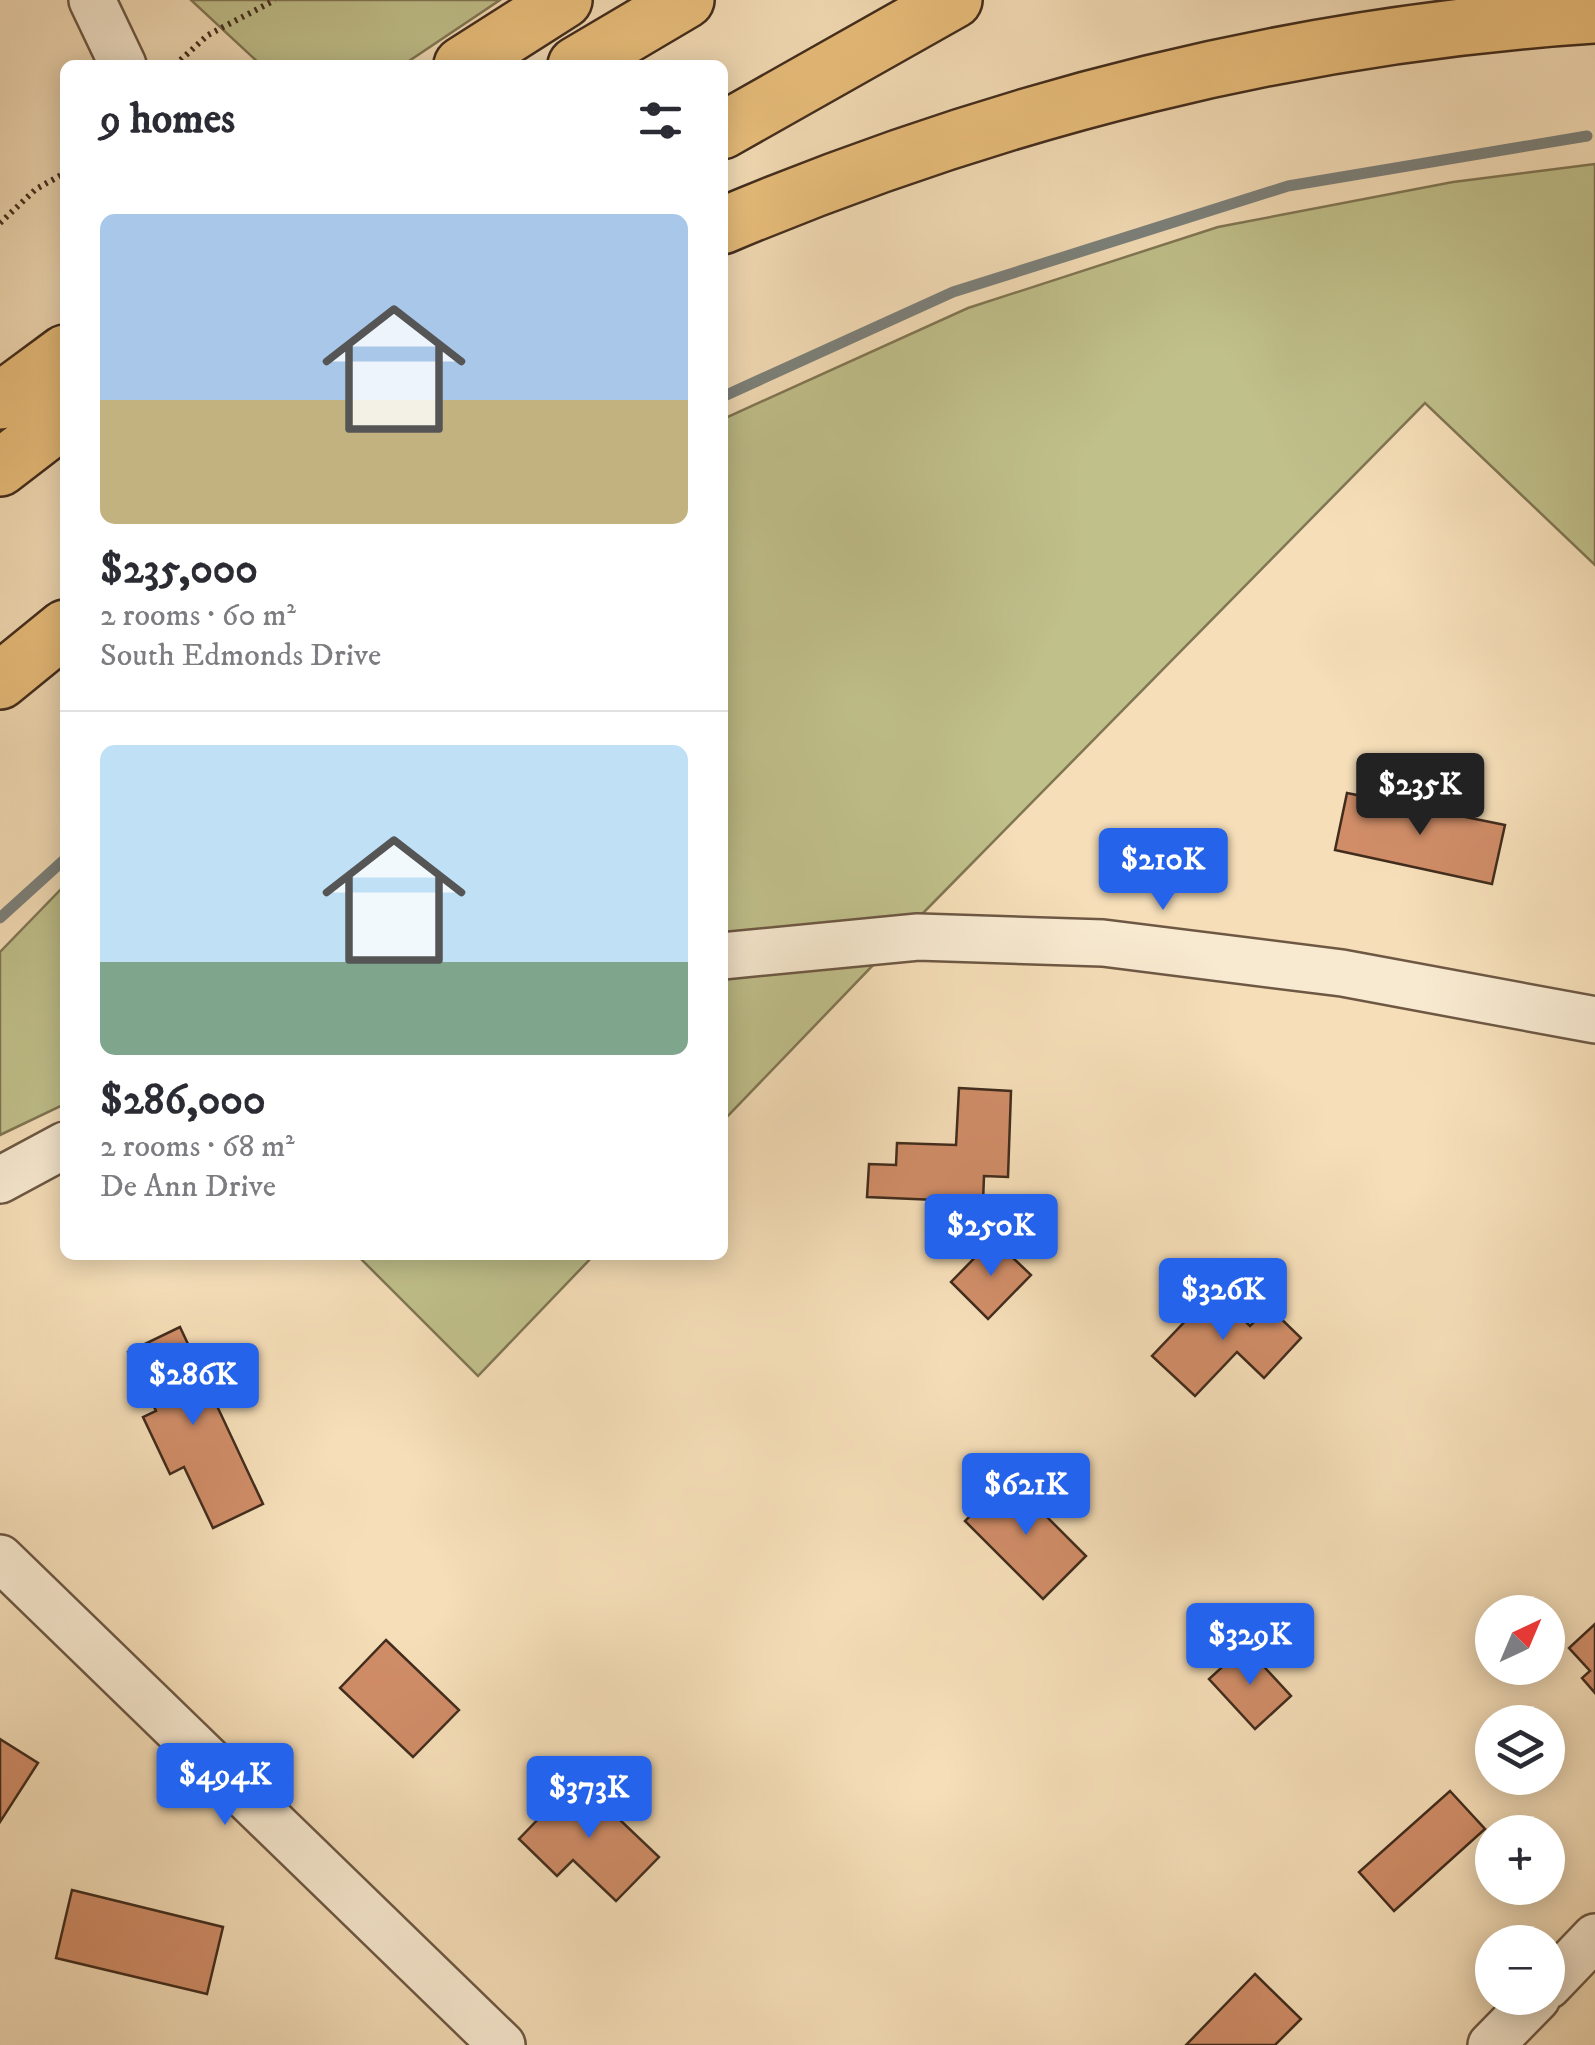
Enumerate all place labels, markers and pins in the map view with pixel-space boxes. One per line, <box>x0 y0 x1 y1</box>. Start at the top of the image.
pin: $235K <box>1350 753 1490 838</box>
pin: $210K <box>1093 828 1233 913</box>
pin: $250K <box>921 1194 1061 1279</box>
pin: $326K <box>1153 1258 1293 1343</box>
pin: $286K <box>123 1343 263 1428</box>
pin: $621K <box>956 1453 1096 1538</box>
pin: $329K <box>1180 1603 1320 1688</box>
pin: $494K <box>155 1743 295 1828</box>
pin: $373K <box>519 1756 659 1841</box>

